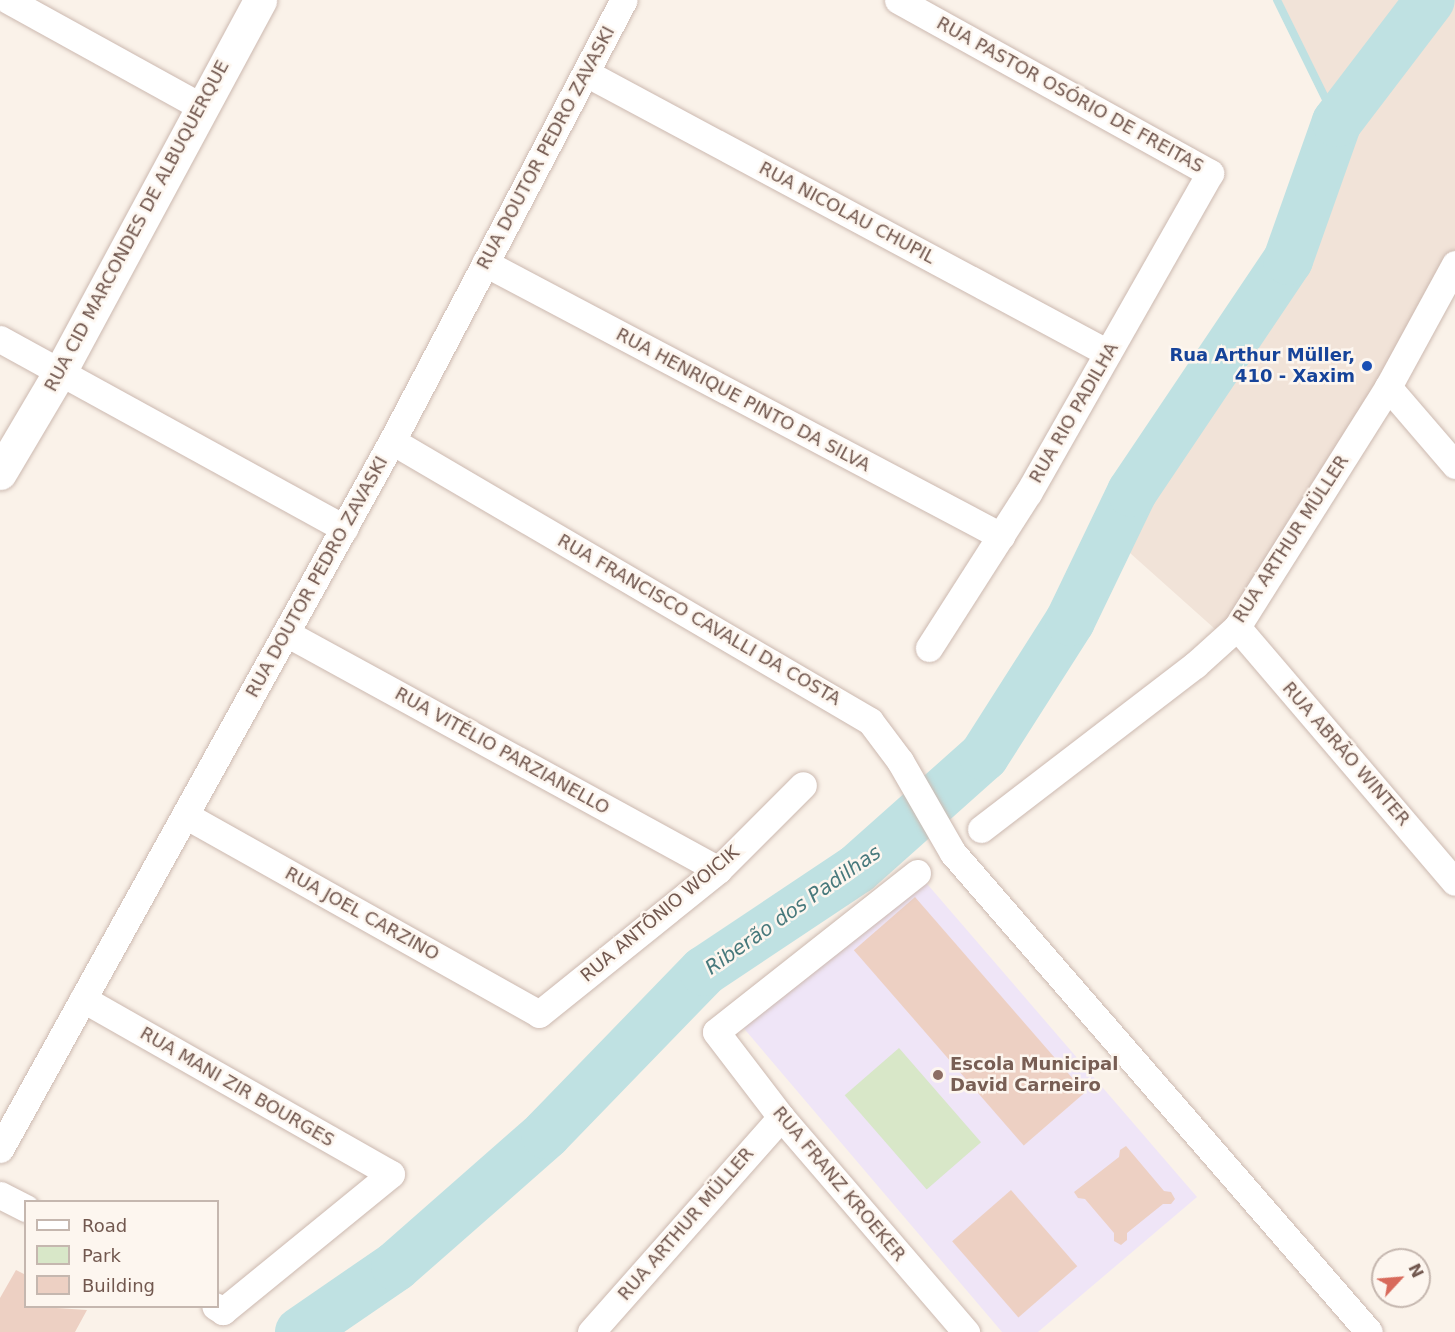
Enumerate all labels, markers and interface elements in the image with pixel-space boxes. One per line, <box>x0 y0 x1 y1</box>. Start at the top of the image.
street label: RUA PASTOR OSÓRIO DE FREITAS <box>933 12 1207 178</box>
street label: RUA DOUTOR PEDRO ZAVASKI <box>473 23 619 273</box>
street label: RUA CID MARCONDES DE ALBUQUERQUE <box>40 57 234 395</box>
street label: RUA NICOLAU CHUPIL <box>755 157 939 269</box>
street label: RUA HENRIQUE PINTO DA SILVA <box>612 324 874 476</box>
street label: RUA RIO PADILHA <box>1025 339 1123 487</box>
place label: Rua Arthur Müller, 410 - Xaxim <box>1169 345 1355 388</box>
marker: Rua Arthur Müller, 410 - Xaxim <box>1360 359 1374 373</box>
street label: RUA ARTHUR MÜLLER <box>1229 451 1353 627</box>
street label: RUA DOUTOR PEDRO ZAVASKI <box>242 453 392 701</box>
street label: RUA FRANCISCO CAVALLI DA COSTA <box>554 530 844 710</box>
street label: RUA ABRÃO WINTER <box>1278 678 1414 830</box>
street label: RUA VITÉLIO PARZIANELLO <box>391 683 613 819</box>
water label: Riberão dos Padilhas <box>701 840 885 980</box>
street label: RUA ANTÔNIO WOICIK <box>576 841 744 987</box>
street label: RUA JOEL CARZINO <box>281 863 443 965</box>
street label: RUA MANI ZIR BOURGES <box>136 1023 338 1151</box>
place label: Escola Municipal David Carneiro <box>950 1054 1118 1096</box>
marker: Escola Municipal David Carneiro <box>931 1068 945 1082</box>
street label: RUA FRANZ KROEKER <box>768 1102 910 1266</box>
street label: RUA ARTHUR MÜLLER <box>614 1143 758 1305</box>
legend <box>24 1200 219 1308</box>
text: Road <box>82 1215 127 1236</box>
text: Park <box>82 1245 121 1266</box>
north arrow <box>1371 1248 1431 1308</box>
text: N <box>1404 1261 1427 1281</box>
text: Building <box>82 1275 155 1296</box>

